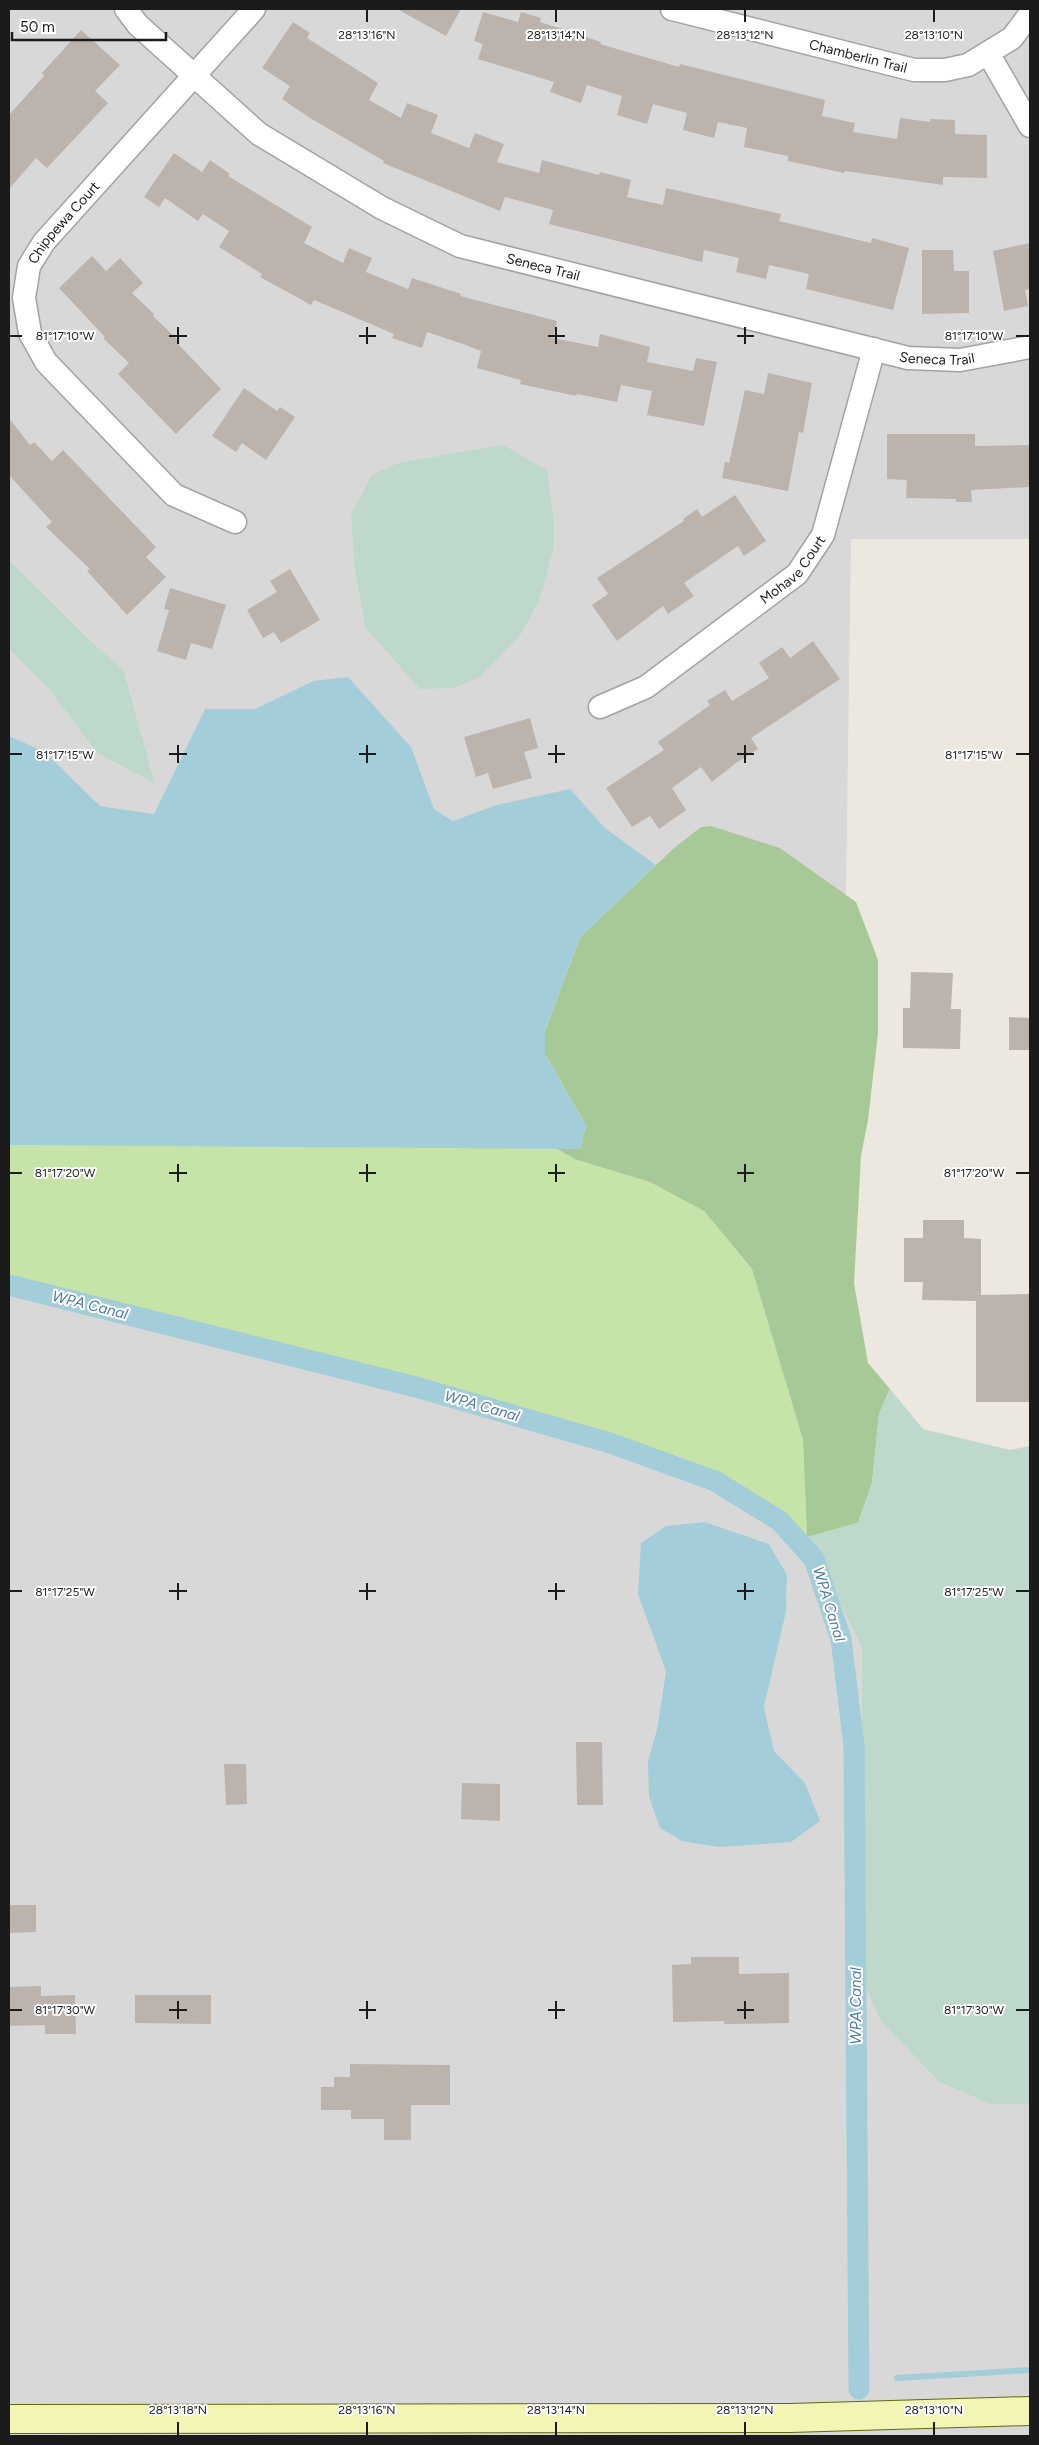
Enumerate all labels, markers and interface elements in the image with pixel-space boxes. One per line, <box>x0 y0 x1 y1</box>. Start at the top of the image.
scale bar <box>12 10 166 42</box>
text: 50 m <box>20 18 55 36</box>
text: 28°13'16"N <box>338 28 396 42</box>
text: 28°13'14"N <box>527 28 585 42</box>
text: 28°13'12"N <box>716 28 774 42</box>
text: 28°13'10"N <box>905 28 963 42</box>
street label: Chamberlin Trail <box>807 35 909 76</box>
street label: Chippewa Court <box>24 178 103 267</box>
street label: Seneca Trail <box>505 249 582 284</box>
text: 81°17'10"W <box>36 329 95 343</box>
text: 81°17'10"W <box>945 329 1004 343</box>
street label: Seneca Trail <box>898 348 976 369</box>
street label: Mohave Court <box>756 532 829 607</box>
text: 81°17'15"W <box>36 748 94 762</box>
text: 81°17'15"W <box>945 748 1003 762</box>
text: 81°17'20"W <box>35 1166 96 1180</box>
text: 81°17'20"W <box>944 1166 1005 1180</box>
water label: WPA Canal <box>50 1287 130 1323</box>
water label: WPA Canal <box>442 1387 522 1425</box>
water label: WPA Canal <box>809 1564 849 1644</box>
text: 81°17'25"W <box>35 1585 95 1599</box>
text: 81°17'25"W <box>944 1585 1004 1599</box>
water label: WPA Canal <box>847 1967 865 2045</box>
text: 81°17'30"W <box>35 2003 96 2017</box>
text: 81°17'30"W <box>944 2003 1005 2017</box>
text: 28°13'18"N <box>149 2403 207 2417</box>
text: 28°13'16"N <box>338 2403 396 2417</box>
text: 28°13'14"N <box>527 2403 585 2417</box>
text: 28°13'12"N <box>716 2403 774 2417</box>
text: 28°13'10"N <box>905 2403 963 2417</box>

